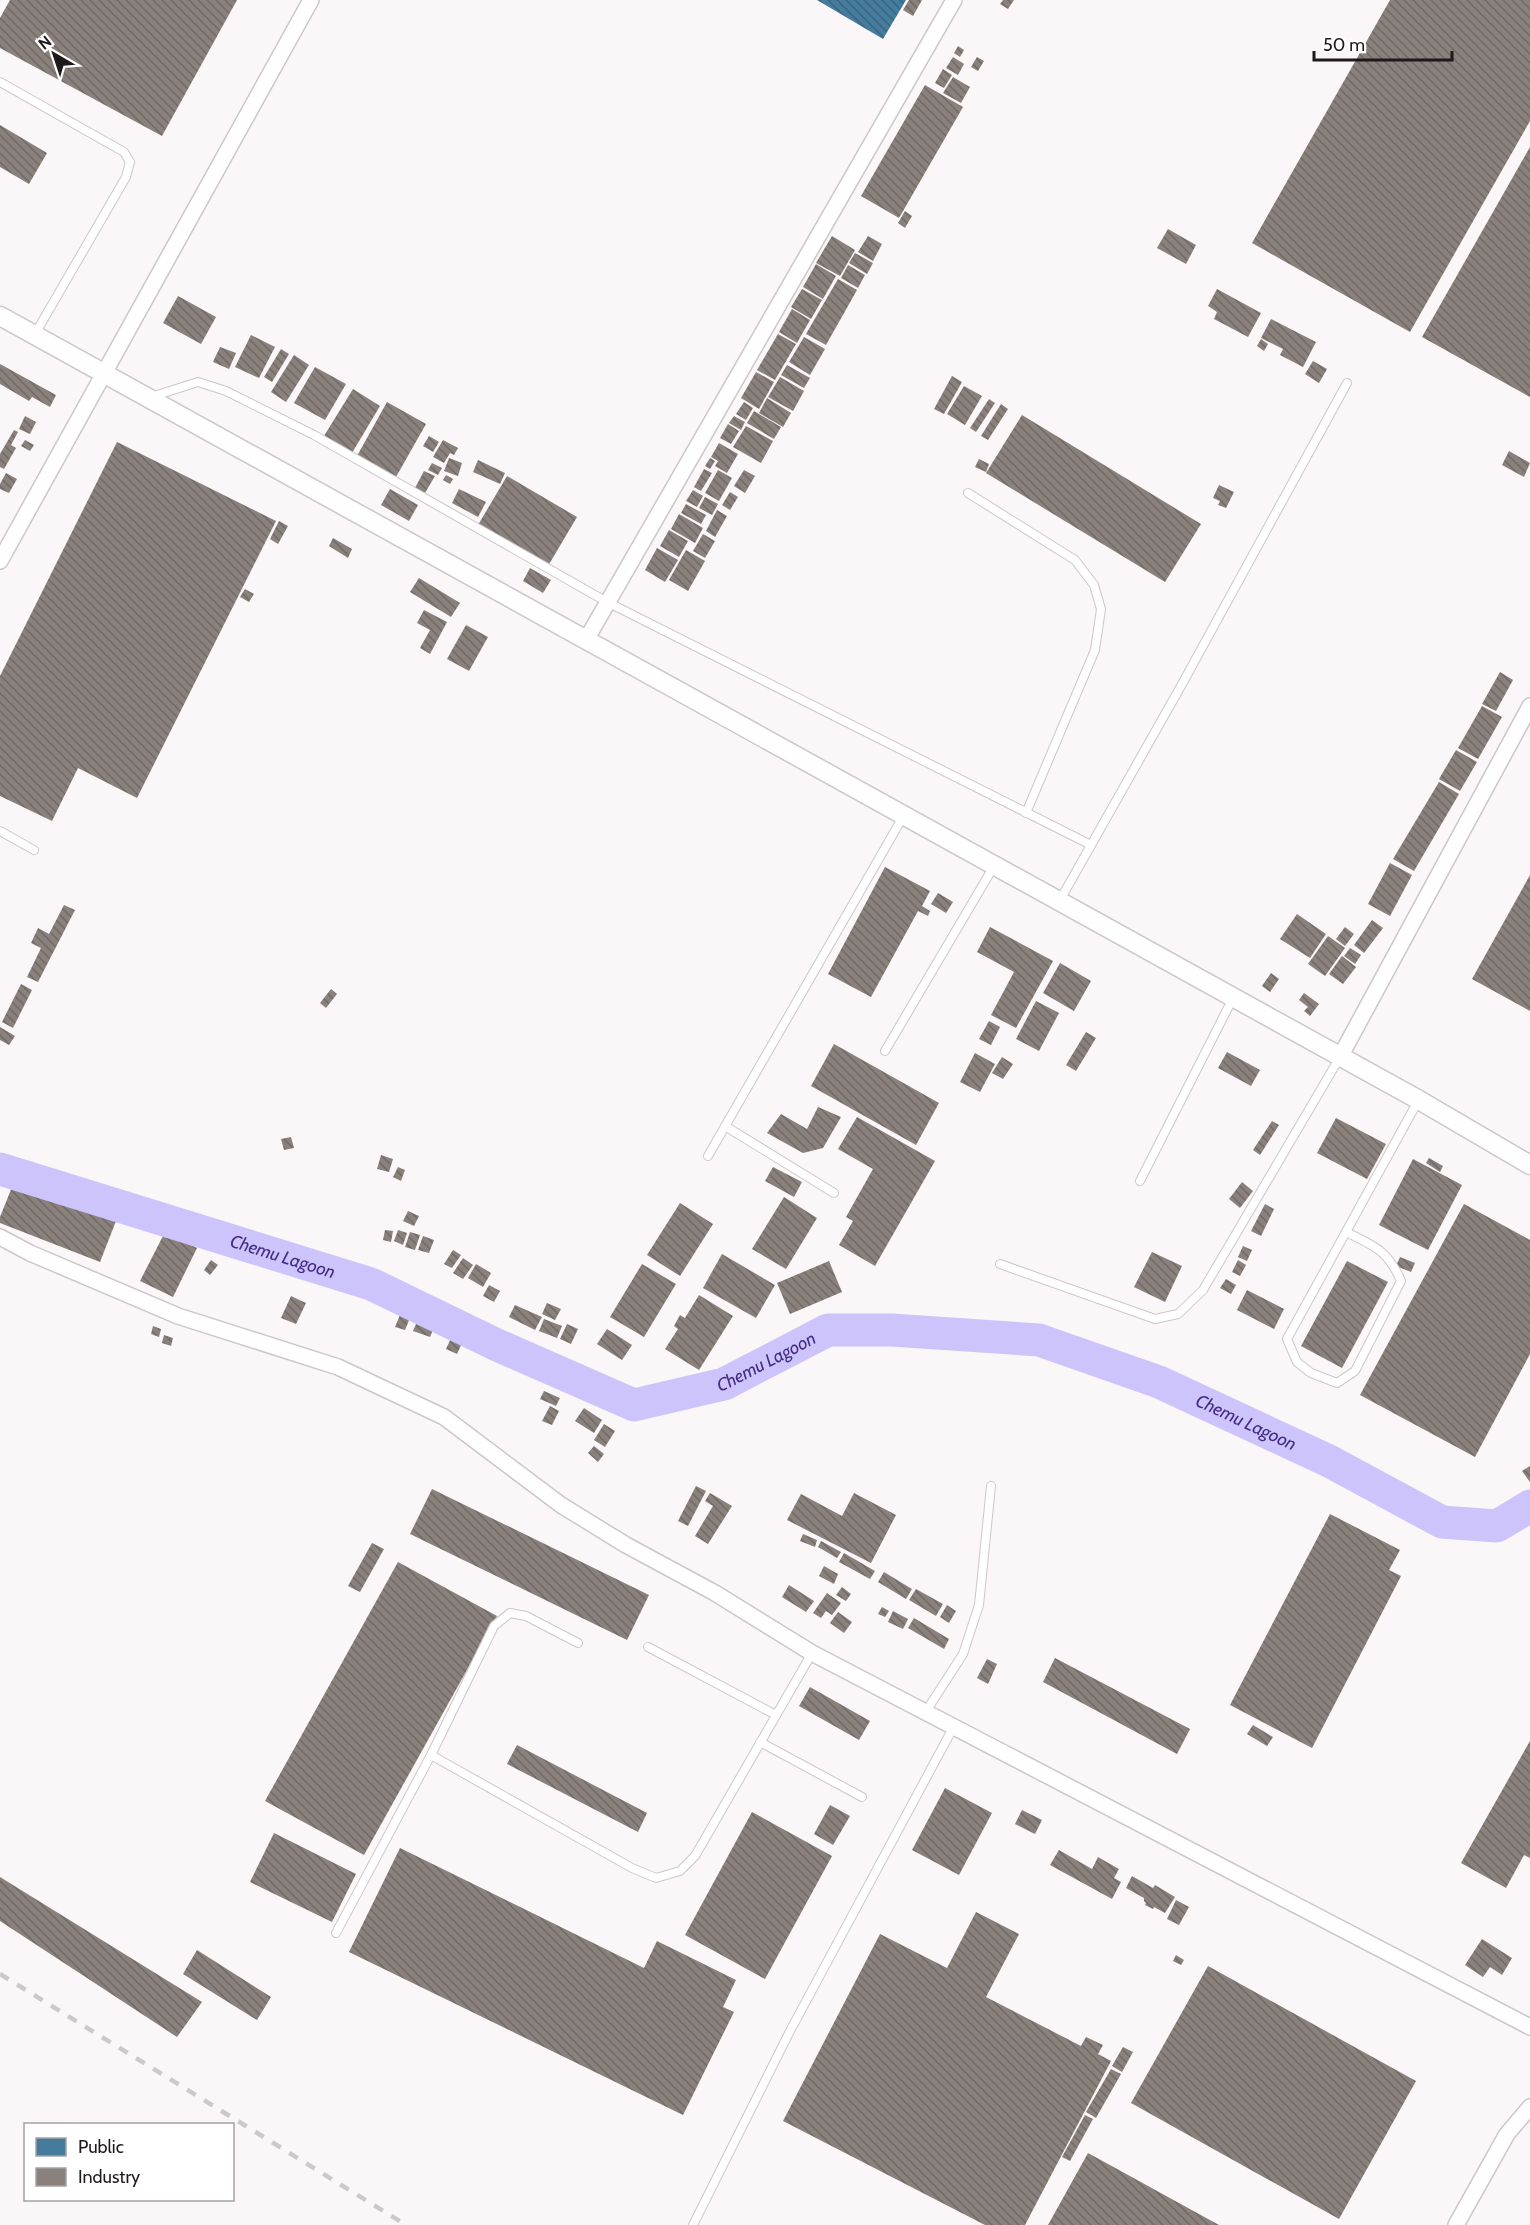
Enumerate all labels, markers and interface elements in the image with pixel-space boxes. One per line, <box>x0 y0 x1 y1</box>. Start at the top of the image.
north arrow <box>24 24 84 84</box>
scale bar <box>1314 24 1452 62</box>
text: N <box>35 32 55 54</box>
text: 50 m <box>1323 34 1365 56</box>
water label: Chemu Lagoon <box>228 1230 338 1283</box>
water label: Chemu Lagoon <box>715 1327 820 1396</box>
water label: Chemu Lagoon <box>1192 1390 1300 1455</box>
legend <box>24 2123 234 2201</box>
text: Public <box>78 2136 124 2158</box>
text: Industry <box>78 2166 140 2188</box>

